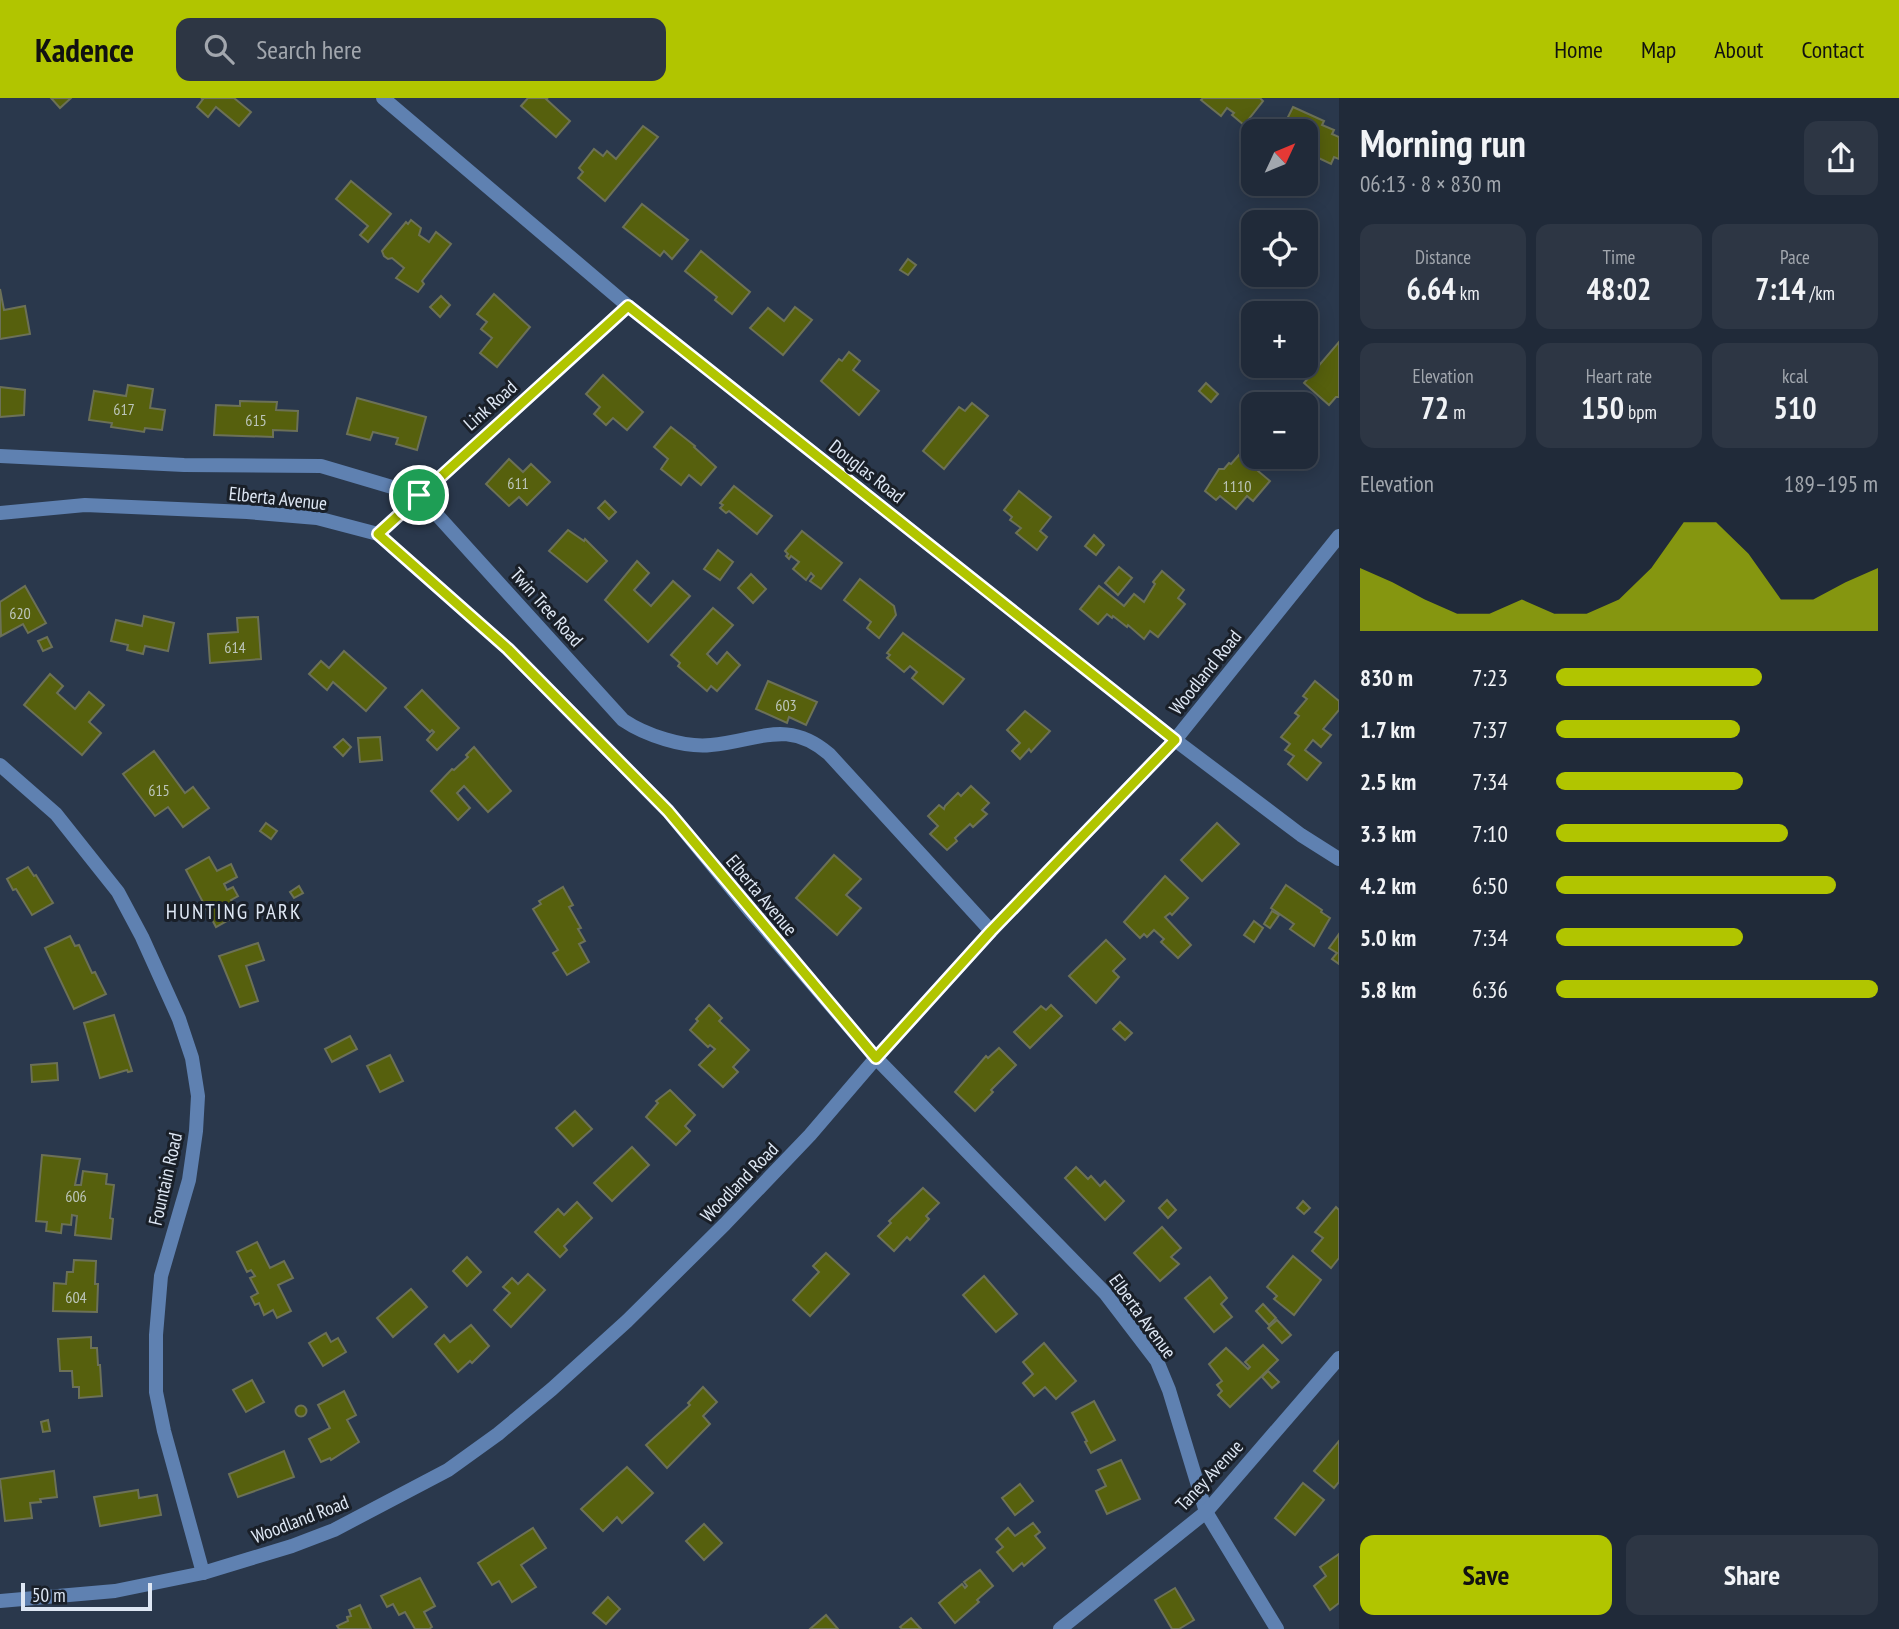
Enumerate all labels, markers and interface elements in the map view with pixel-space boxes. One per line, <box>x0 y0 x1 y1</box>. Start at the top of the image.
search box <box>176 18 666 81</box>
text: Kadence <box>35 28 134 71</box>
icon: search <box>200 30 238 68</box>
text: Search here <box>256 33 362 66</box>
text: Home <box>1554 34 1603 65</box>
text: Map <box>1641 34 1676 65</box>
text: About <box>1714 34 1763 65</box>
text: Contact <box>1801 34 1864 65</box>
text: Morning run <box>1360 118 1526 167</box>
north arrow <box>1241 119 1318 196</box>
map controls <box>1241 119 1318 469</box>
button: share <box>1804 121 1878 195</box>
text: 06:13 · 8 × 830 m <box>1360 169 1501 198</box>
button: locate <box>1241 210 1318 287</box>
text: Distance <box>1415 245 1471 269</box>
text: Time <box>1603 245 1635 269</box>
text: Pace <box>1780 245 1810 269</box>
text: 6.64 <box>1406 269 1456 308</box>
text: 48:02 <box>1587 269 1651 308</box>
text: 7:14 <box>1755 269 1806 308</box>
text: km <box>1456 281 1480 305</box>
text: /km <box>1806 281 1835 305</box>
button: + <box>1241 301 1318 378</box>
text: Elevation <box>1413 364 1473 388</box>
text: Heart rate <box>1586 364 1652 388</box>
text: kcal <box>1782 364 1808 388</box>
street label: Link Road <box>458 375 522 435</box>
text: 72 <box>1420 388 1449 427</box>
text: 150 <box>1581 388 1624 427</box>
text: 510 <box>1773 388 1817 427</box>
button: − <box>1241 392 1318 469</box>
house number: 617 <box>113 399 135 419</box>
text: m <box>1449 400 1466 424</box>
text: bpm <box>1624 400 1657 424</box>
house number: 615 <box>245 410 267 430</box>
street label: Douglas Road <box>824 434 910 508</box>
pin <box>389 465 449 525</box>
text: Elevation <box>1360 469 1434 498</box>
text: 189–195 m <box>1784 469 1878 498</box>
house number: 611 <box>507 473 529 493</box>
icon: arrive <box>400 476 438 514</box>
house number: 1110 <box>1223 476 1251 496</box>
street label: Elberta Avenue <box>228 481 328 515</box>
street label: Twin Tree Road <box>505 563 589 651</box>
house number: 620 <box>9 603 31 623</box>
street label: Woodland Road <box>1164 625 1246 719</box>
house number: 614 <box>224 637 246 657</box>
text: 830 m <box>1360 663 1413 692</box>
text: 7:23 <box>1472 663 1508 692</box>
house number: 603 <box>775 695 797 715</box>
text: 1.7 km <box>1360 715 1415 744</box>
text: 7:37 <box>1472 715 1508 744</box>
text: 2.5 km <box>1360 767 1416 796</box>
text: 7:34 <box>1472 767 1508 796</box>
house number: 615 <box>148 780 170 800</box>
text: 3.3 km <box>1360 819 1416 848</box>
text: 7:10 <box>1472 819 1508 848</box>
street label: Elberta Avenue <box>721 849 803 941</box>
text: 4.2 km <box>1360 871 1416 900</box>
text: 6:50 <box>1472 871 1508 900</box>
district label: HUNTING PARK <box>166 898 302 925</box>
text: 5.0 km <box>1360 923 1416 952</box>
text: 7:34 <box>1472 923 1508 952</box>
text: 5.8 km <box>1360 975 1416 1004</box>
text: 6:36 <box>1472 975 1508 1004</box>
street label: Fountain Road <box>143 1130 187 1228</box>
street label: Woodland Road <box>695 1137 783 1227</box>
house number: 606 <box>65 1186 87 1206</box>
street label: Elberta Avenue <box>1104 1269 1182 1363</box>
house number: 604 <box>65 1287 87 1307</box>
street label: Taney Avenue <box>1170 1434 1248 1516</box>
street label: Woodland Road <box>248 1490 352 1548</box>
button: Save <box>1360 1535 1612 1615</box>
button: Share <box>1626 1535 1878 1615</box>
scale bar <box>21 1580 152 1612</box>
text: 50 m <box>32 1583 66 1607</box>

